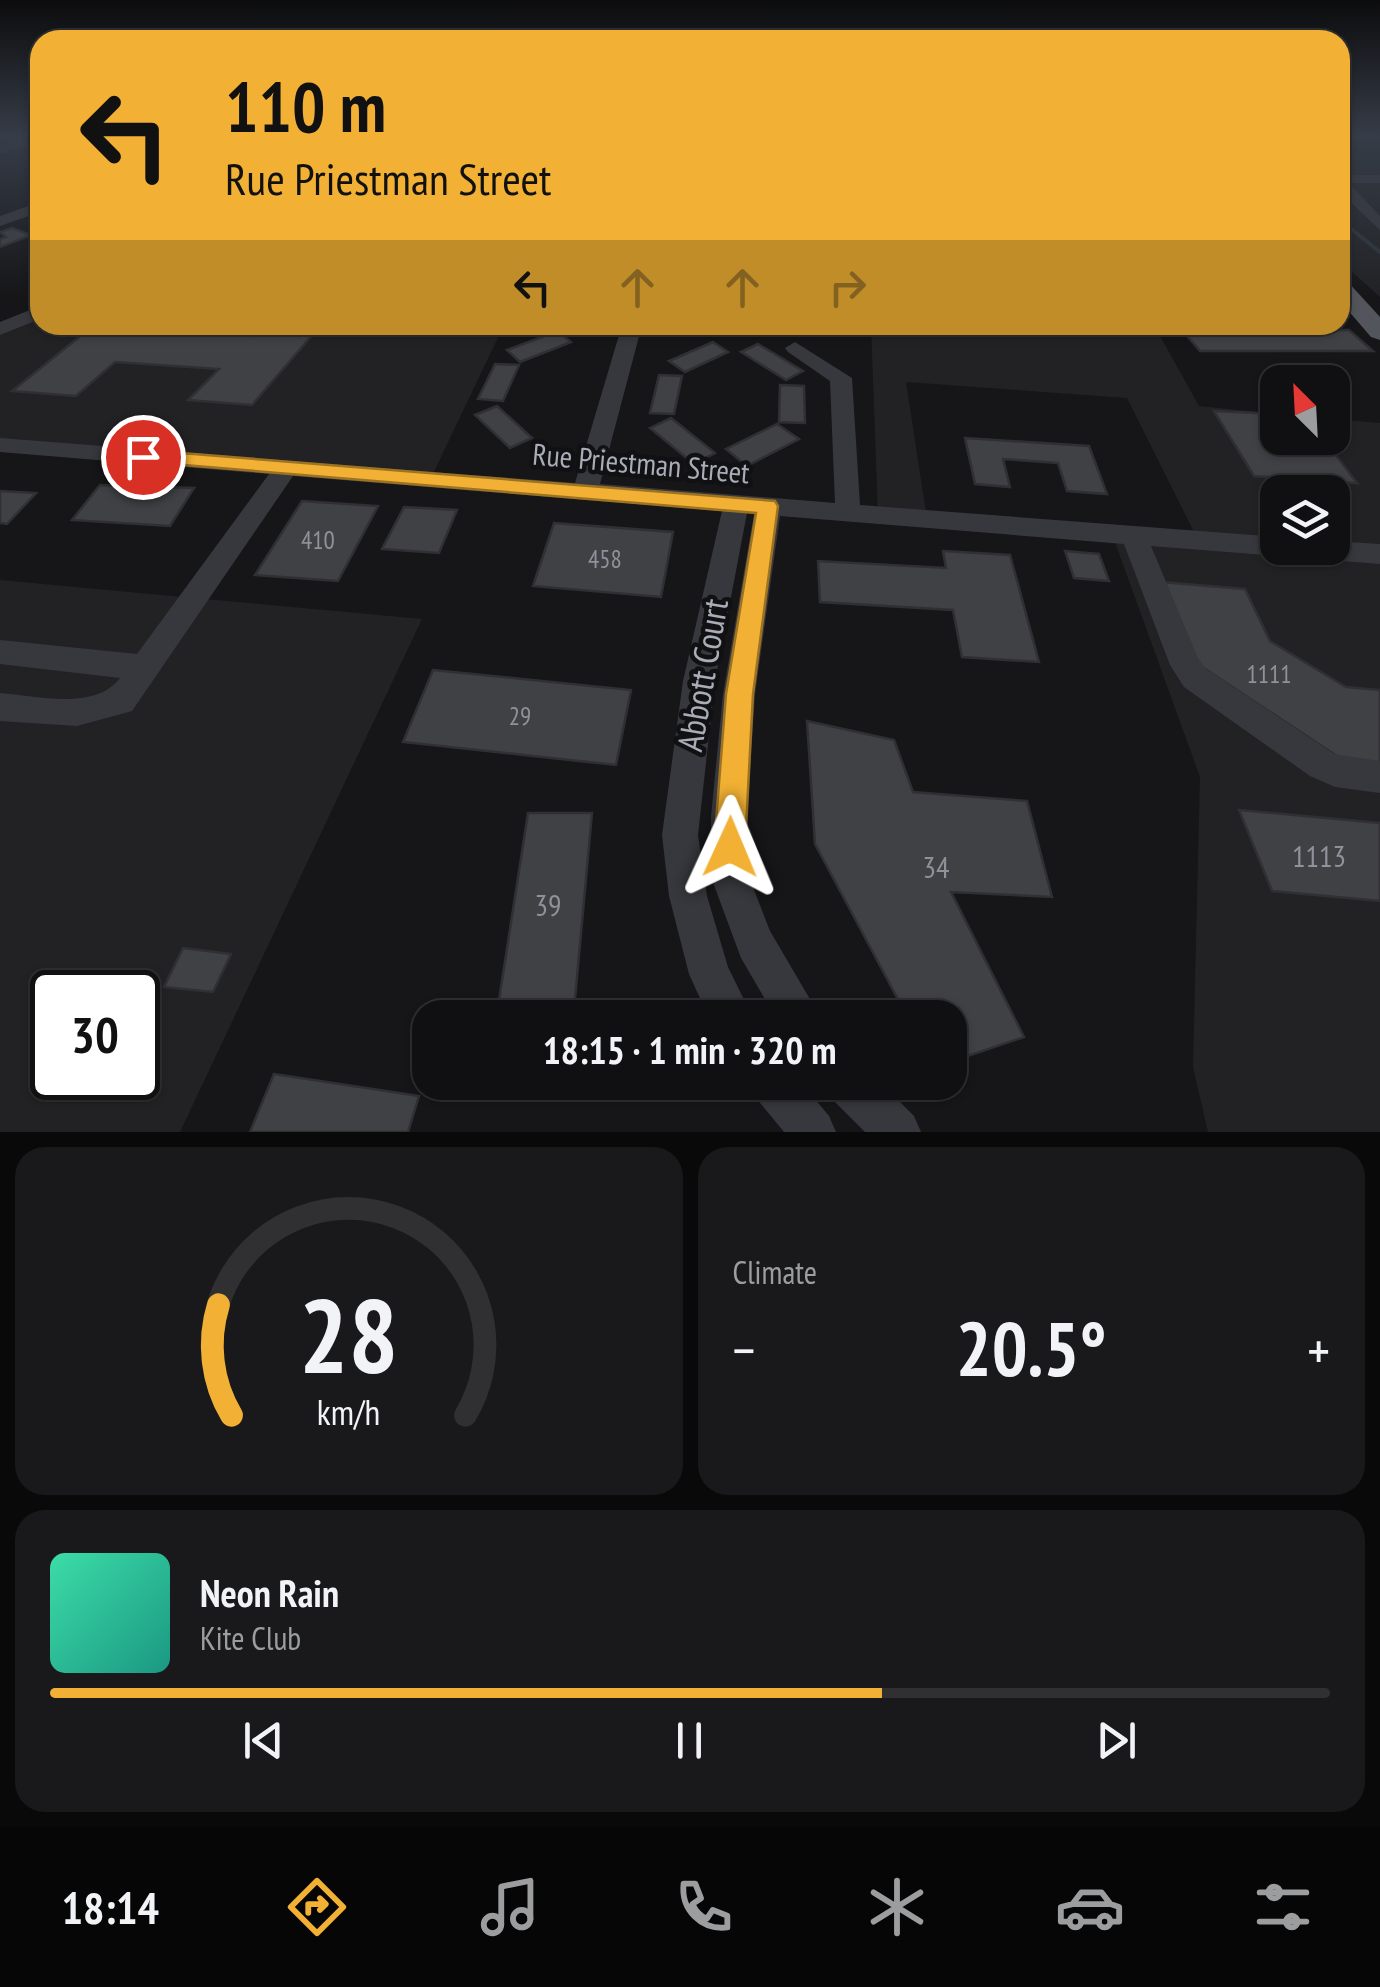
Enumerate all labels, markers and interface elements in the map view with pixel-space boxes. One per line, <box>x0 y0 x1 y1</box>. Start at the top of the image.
text: 110 m <box>225 61 386 151</box>
icon: left <box>60 70 190 200</box>
text: Rue Priestman Street <box>225 149 551 207</box>
icon: left <box>505 260 560 315</box>
icon: ahead <box>610 260 665 315</box>
icon: ahead <box>715 260 770 315</box>
icon: right <box>820 260 875 315</box>
north arrow <box>1260 365 1350 455</box>
map controls <box>1260 365 1350 565</box>
pin <box>101 415 186 500</box>
icon: arrive <box>116 430 171 485</box>
street label: Rue Priestman Street <box>531 434 752 491</box>
button: layers <box>1260 475 1350 565</box>
house number: 410 <box>301 524 335 556</box>
house number: 458 <box>588 543 622 575</box>
street label: Abbott Court <box>666 595 738 755</box>
house number: 1111 <box>1246 658 1292 690</box>
house number: 29 <box>509 700 531 732</box>
position arrow <box>678 795 782 899</box>
house number: 1113 <box>1292 836 1346 875</box>
house number: 34 <box>923 847 950 886</box>
house number: 39 <box>535 885 562 924</box>
speed limit sign: 30 <box>30 970 160 1100</box>
text: 18:15 · 1 min · 320 m <box>543 1025 836 1074</box>
text: Climate <box>733 1251 817 1293</box>
text: 28 <box>299 1267 398 1402</box>
text: 20.5° <box>956 1300 1107 1397</box>
text: − <box>733 1314 755 1385</box>
text: + <box>1307 1314 1330 1385</box>
text: km/h <box>317 1389 380 1435</box>
text: Neon Rain <box>200 1568 339 1617</box>
text: Kite Club <box>200 1617 301 1659</box>
icon: previous <box>236 1713 291 1768</box>
icon: pause <box>662 1713 717 1768</box>
icon: next <box>1089 1713 1144 1768</box>
icon: directions <box>282 1872 352 1942</box>
icon: music <box>475 1872 545 1942</box>
icon: phone <box>669 1872 739 1942</box>
icon: climate <box>862 1872 932 1942</box>
icon: car <box>1055 1872 1125 1942</box>
icon: filters <box>1248 1872 1318 1942</box>
text: 18:14 <box>62 1878 159 1936</box>

